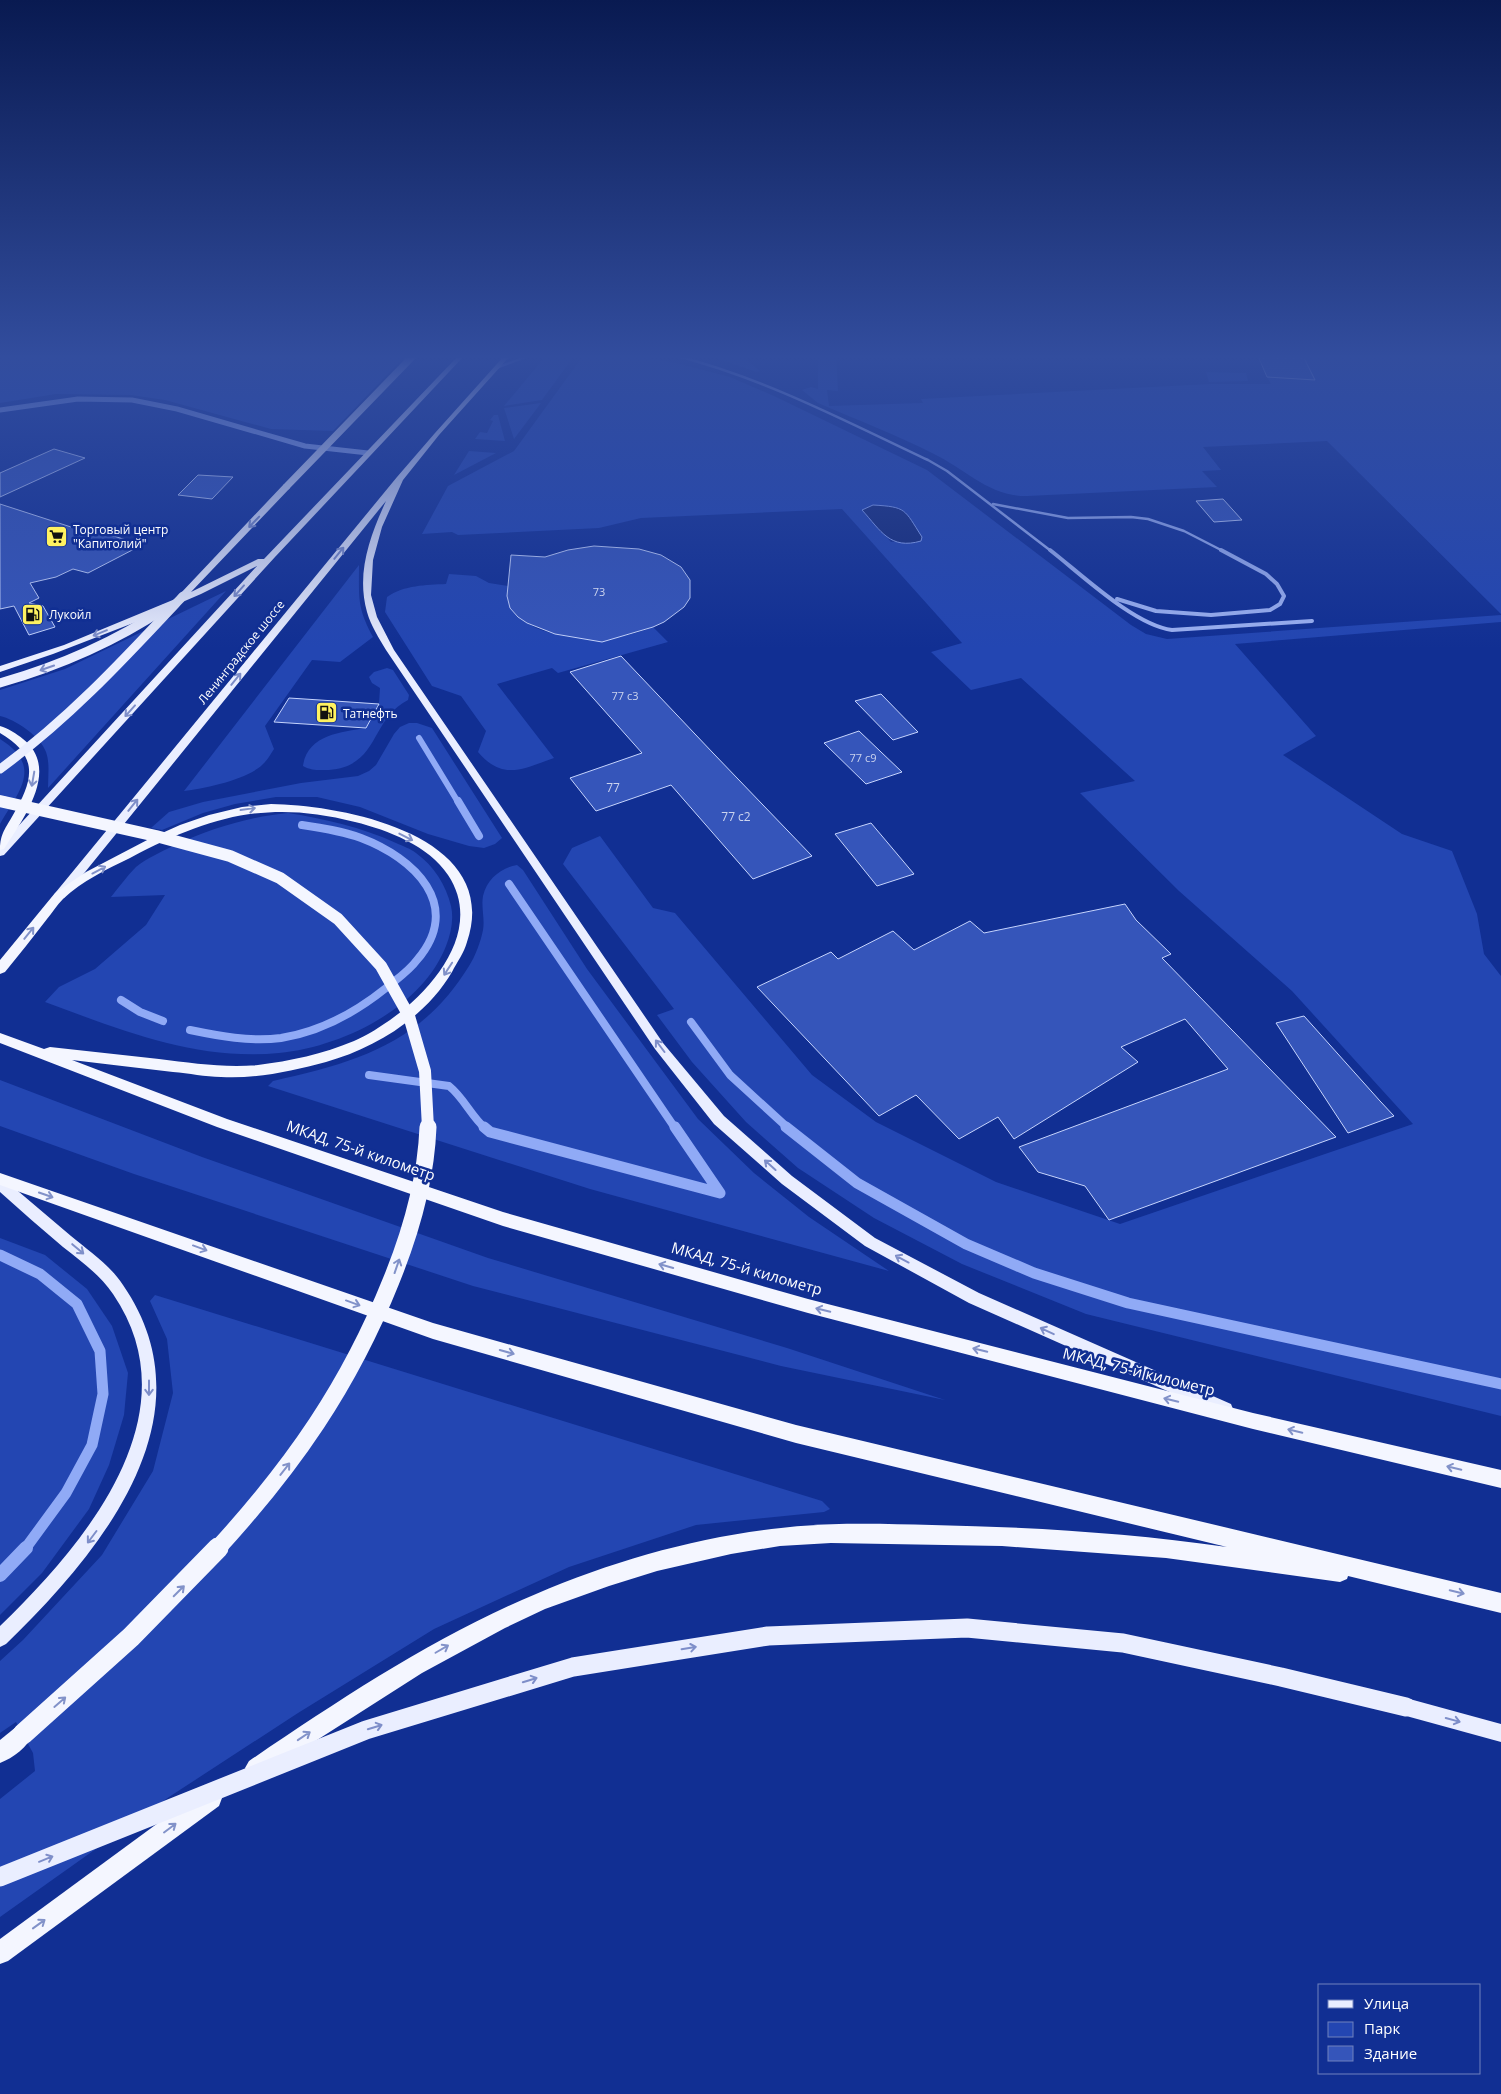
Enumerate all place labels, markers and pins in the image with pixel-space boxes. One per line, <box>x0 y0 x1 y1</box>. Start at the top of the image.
place label: Торговый центр "Капитолий" <box>73 521 168 552</box>
supermarket icon: Торговый центр "Капитолий" <box>45 524 69 548</box>
fuel station icon: Лукойл <box>21 602 45 626</box>
place label: Лукойл <box>49 606 91 623</box>
fuel station icon: Татнефть <box>315 701 339 725</box>
place label: Татнефть <box>343 705 398 722</box>

